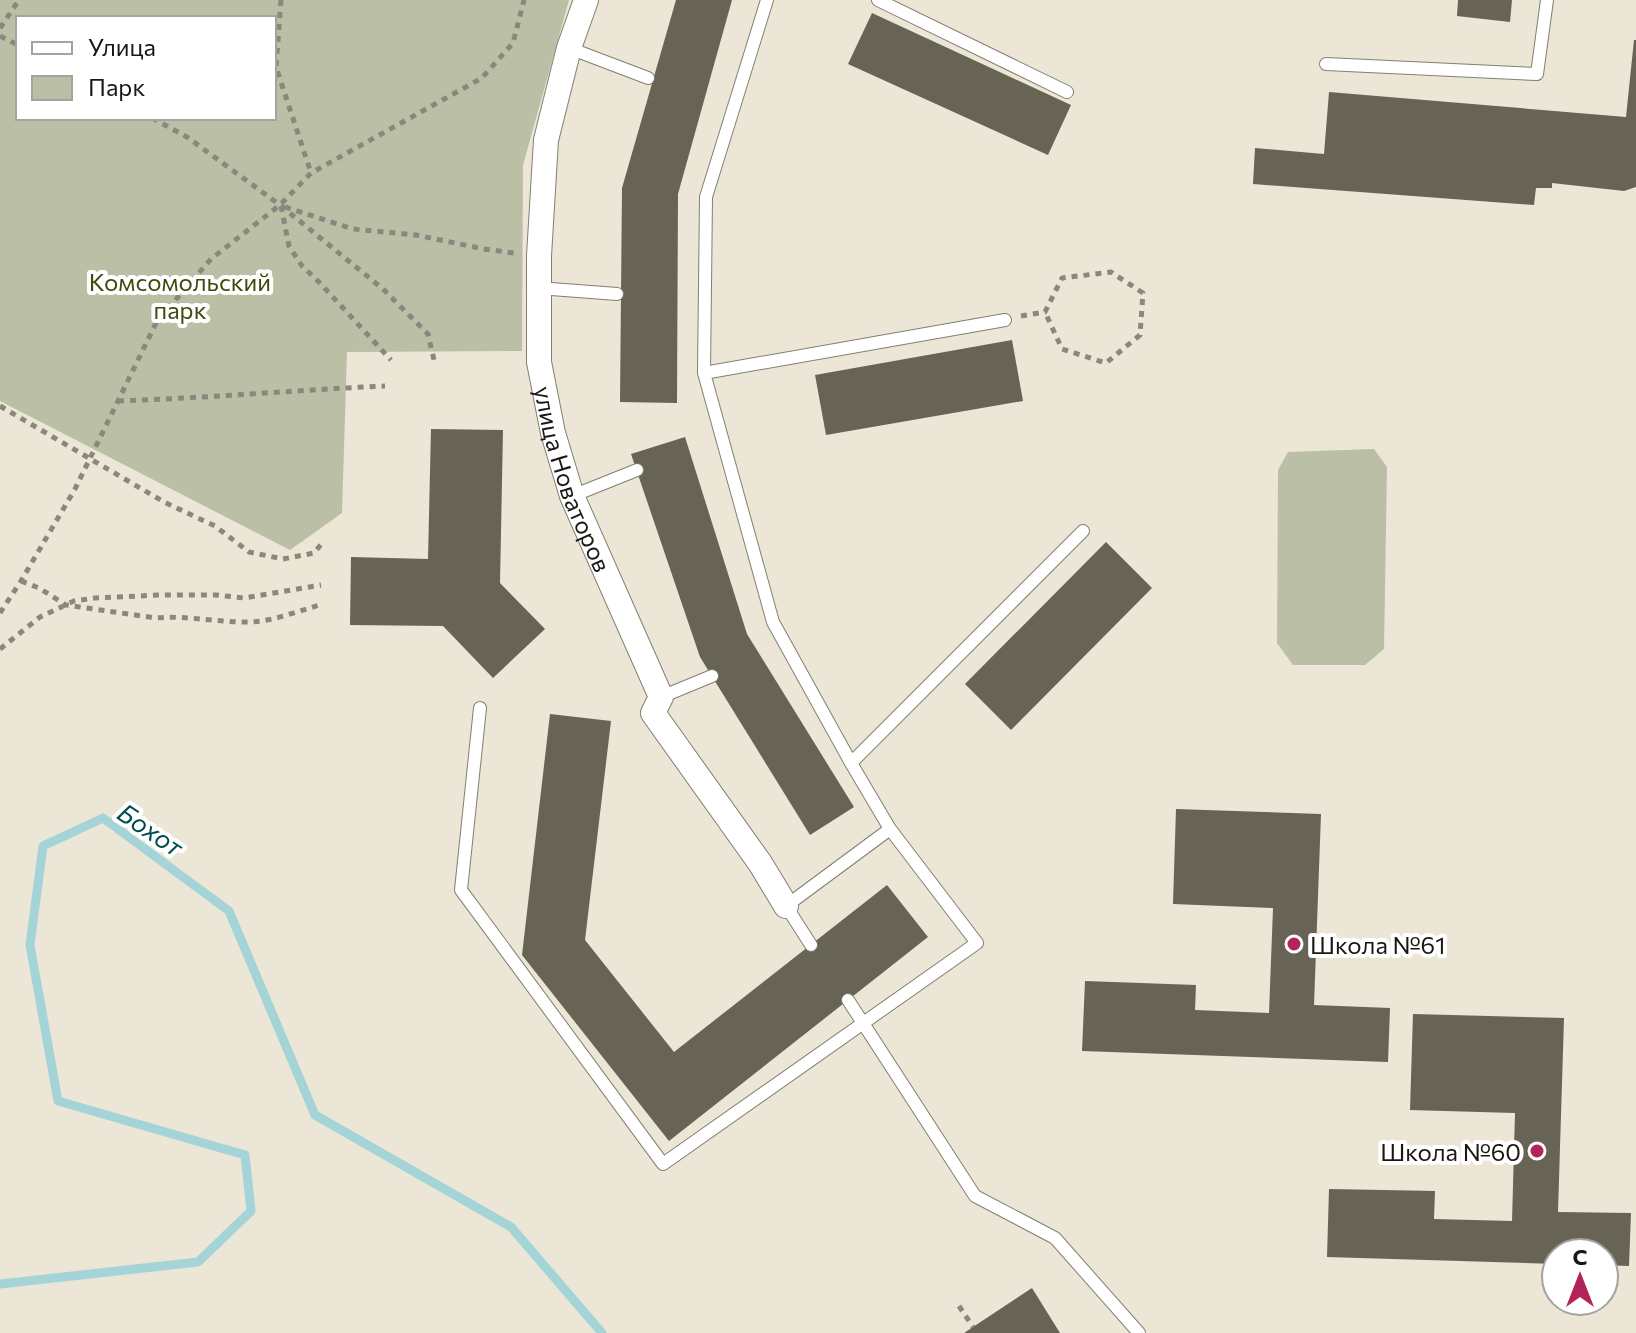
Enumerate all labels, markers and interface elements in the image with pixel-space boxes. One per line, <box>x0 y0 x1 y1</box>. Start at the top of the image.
legend <box>16 16 276 120</box>
text: Улица <box>88 32 156 61</box>
text: Парк <box>88 72 145 101</box>
park label: Комсомольский парк <box>89 267 271 324</box>
street label: улица Новаторов <box>530 384 618 576</box>
water label: Бохот <box>112 796 191 863</box>
place label: Школа №61 <box>1310 930 1445 959</box>
marker: Школа №61 <box>1285 935 1303 953</box>
place label: Школа №60 <box>1380 1137 1521 1166</box>
marker: Школа №60 <box>1528 1142 1546 1160</box>
north arrow <box>1540 1237 1620 1317</box>
text: С <box>1572 1243 1588 1270</box>

